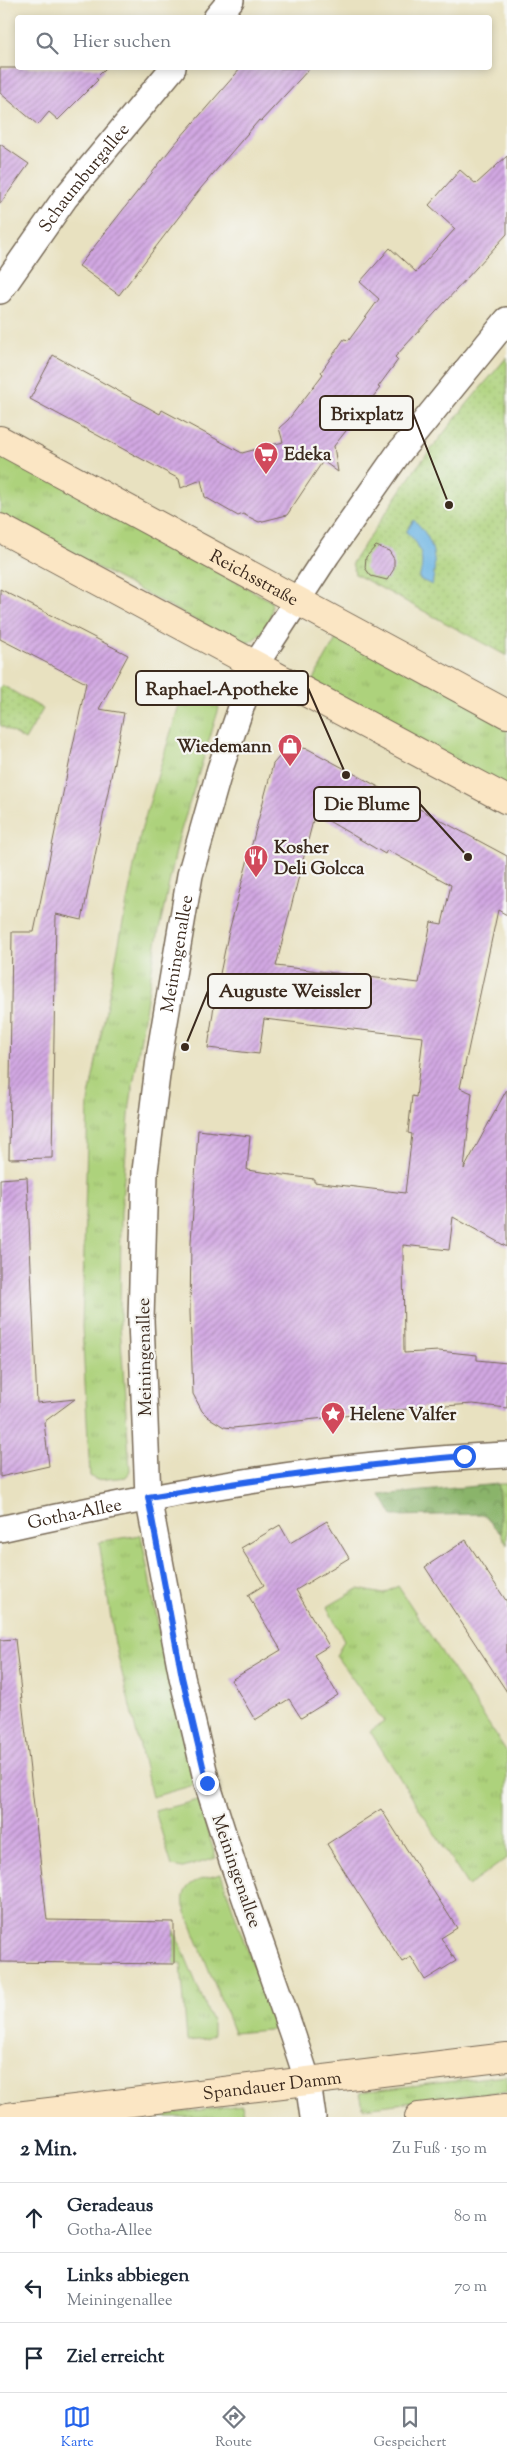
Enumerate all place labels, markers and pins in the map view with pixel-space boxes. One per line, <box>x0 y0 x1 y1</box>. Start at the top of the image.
callout: Brixplatz <box>320 396 413 430</box>
supermarket icon: Edeka <box>253 441 279 475</box>
place label: Edeka <box>284 443 332 469</box>
callout: Raphael-Apotheke <box>136 671 308 705</box>
shop icon: Wiedemann <box>277 733 303 767</box>
place label: Wiedemann <box>177 735 272 761</box>
callout: Die Blume <box>314 787 420 821</box>
place label: Kosher Deli Golcca <box>274 836 365 883</box>
restaurant icon: Kosher Deli Golcca <box>243 844 269 878</box>
callout: Auguste Weissler <box>208 974 371 1008</box>
place icon: Helene Valfer <box>320 1401 346 1435</box>
place label: Helene Valfer <box>350 1403 456 1429</box>

